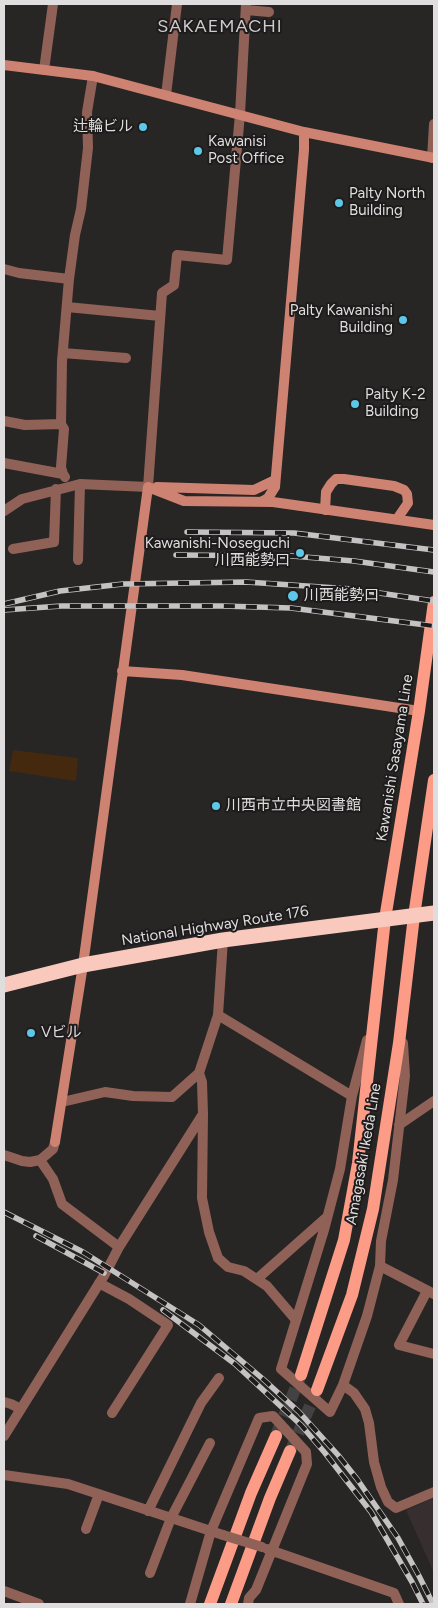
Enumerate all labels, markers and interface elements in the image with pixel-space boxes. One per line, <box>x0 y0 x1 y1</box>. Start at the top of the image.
district label: SAKAEMACHI <box>156 16 284 38</box>
place label: 辻輪ビル <box>73 118 133 136</box>
marker: 辻輪ビル <box>137 121 149 133</box>
place label: Kawanisi Post Office <box>208 133 284 168</box>
marker: Kawanisi Post Office <box>192 145 204 157</box>
place label: Palty North Building <box>349 185 425 220</box>
marker: Palty North Building <box>333 197 345 209</box>
place label: Palty Kawanishi Building <box>290 302 393 337</box>
marker: Palty Kawanishi Building <box>397 314 409 326</box>
place label: Palty K-2 Building <box>365 386 426 421</box>
marker: Palty K-2 Building <box>349 398 361 410</box>
place label: Kawanishi-Noseguchi 川西能勢口 <box>145 535 290 570</box>
marker: Kawanishi-Noseguchi 川西能勢口 <box>294 547 306 559</box>
place label: 川西能勢口 <box>304 587 379 605</box>
marker: 川西能勢口 <box>286 589 300 603</box>
street label: Kawanishi Sasayama Line <box>373 673 417 843</box>
place label: 川西市立中央図書館 <box>226 797 361 815</box>
marker: 川西市立中央図書館 <box>210 800 222 812</box>
street label: National Highway Route 176 <box>120 902 310 950</box>
place label: Vビル <box>41 1024 81 1042</box>
marker: Vビル <box>25 1027 37 1039</box>
street label: Amagasaki Ikeda Line <box>343 1082 385 1226</box>

